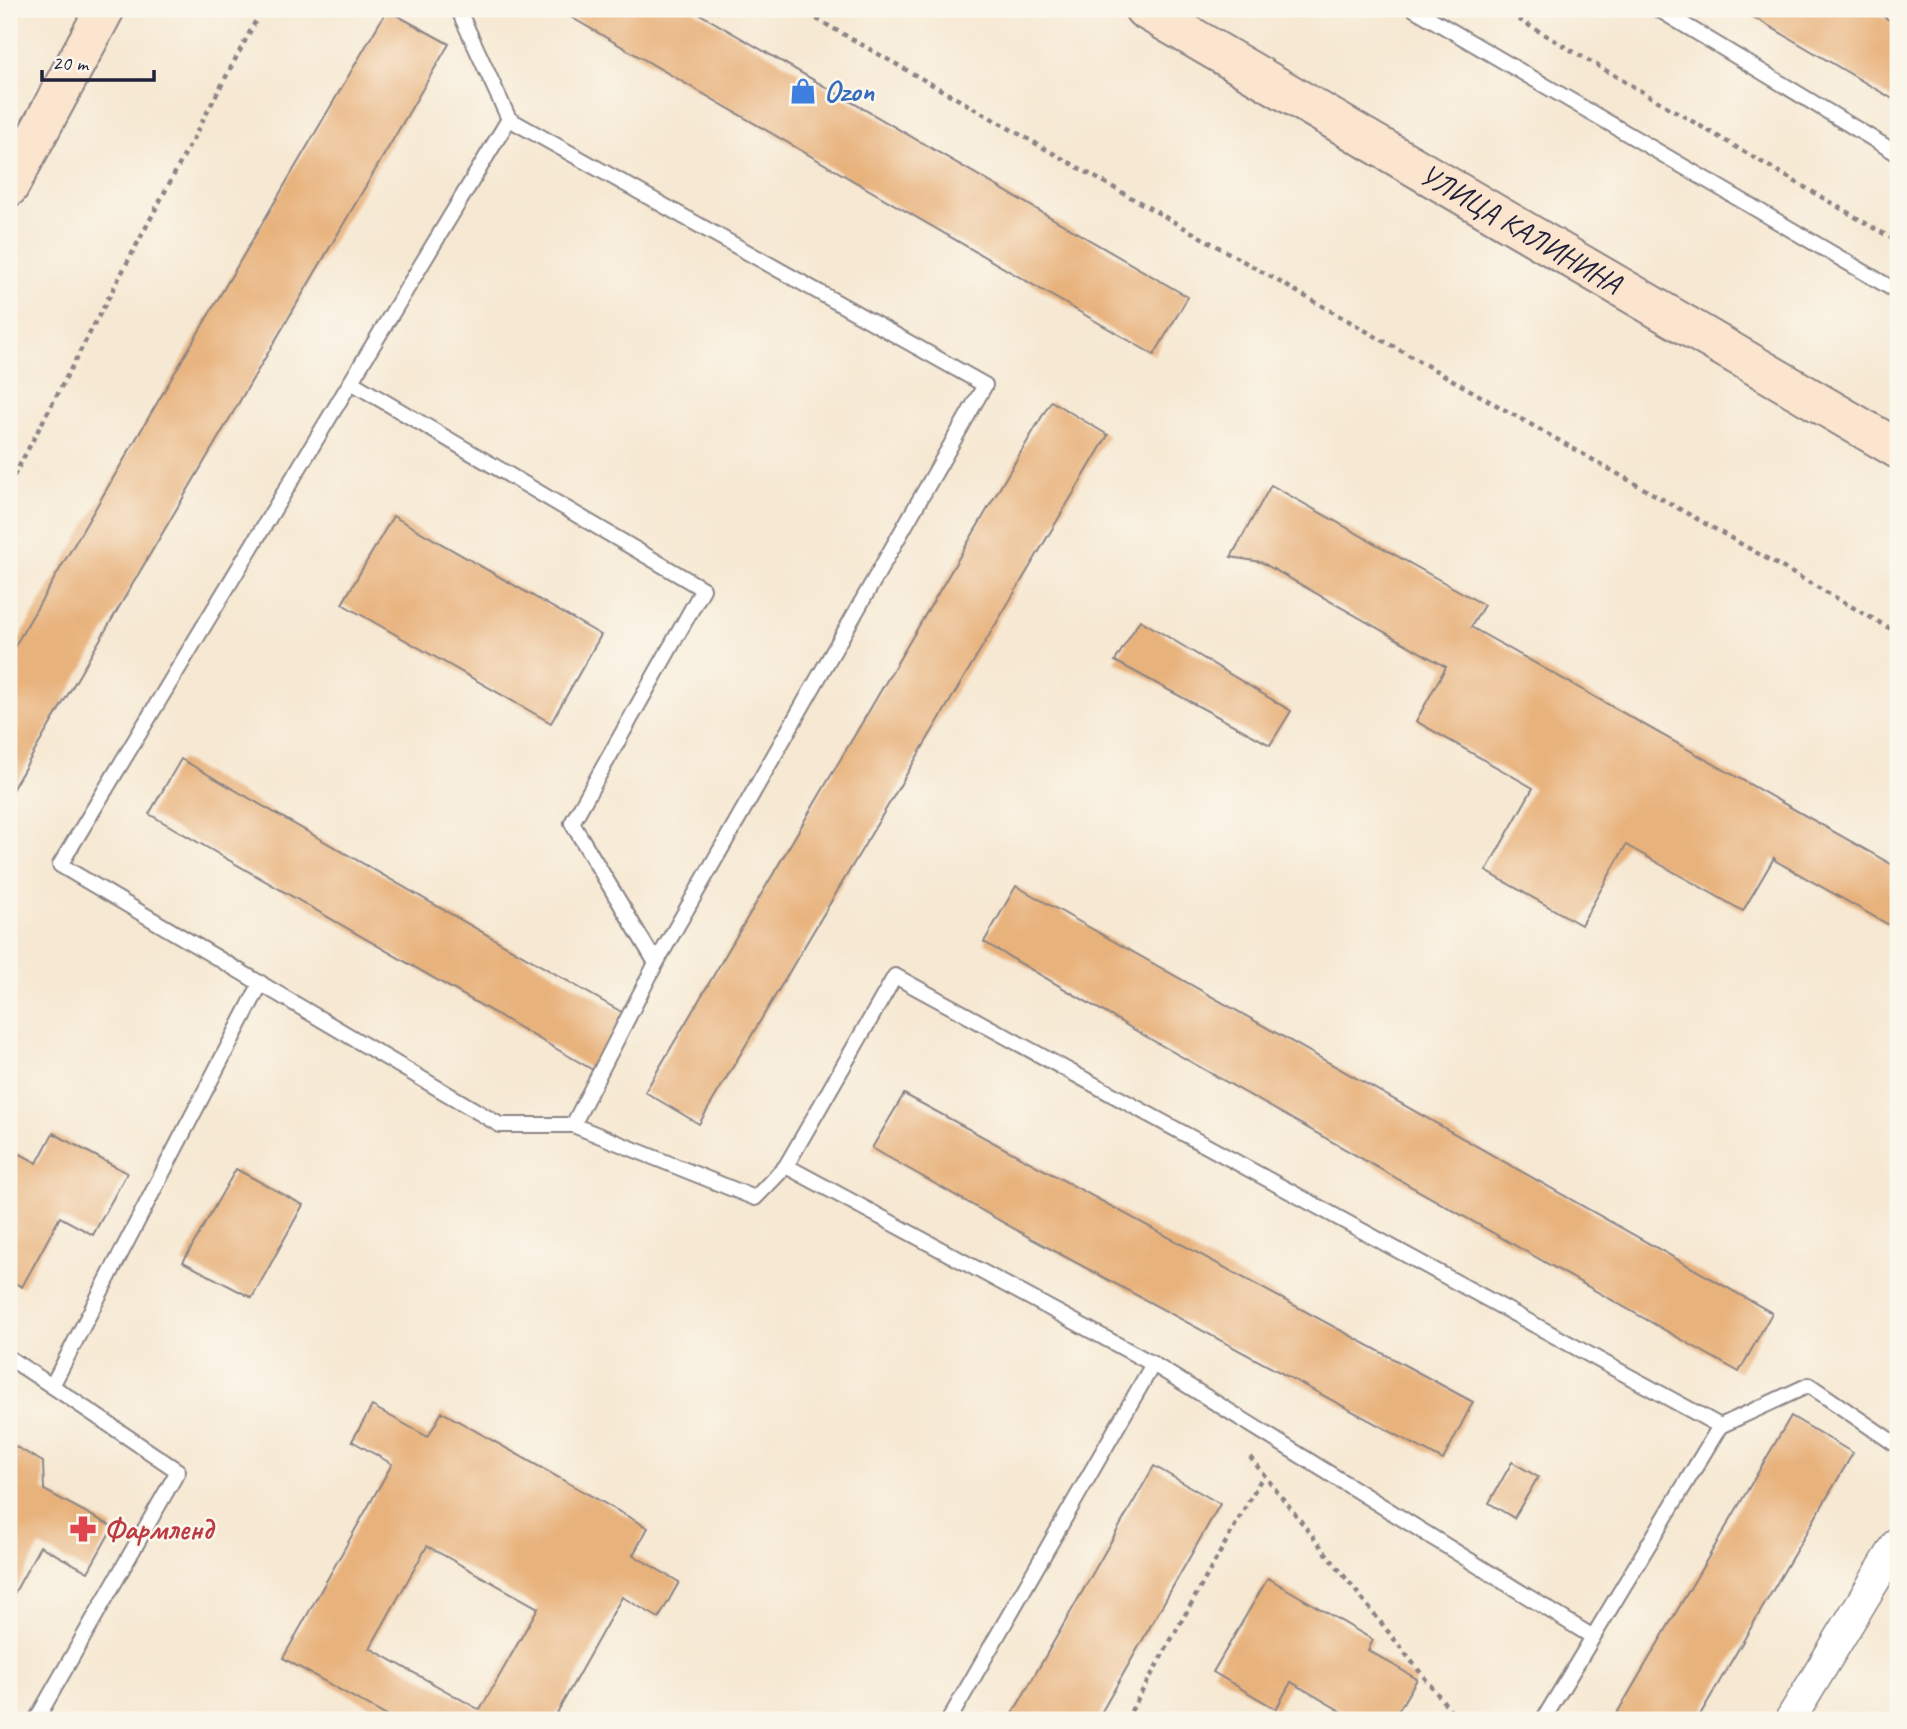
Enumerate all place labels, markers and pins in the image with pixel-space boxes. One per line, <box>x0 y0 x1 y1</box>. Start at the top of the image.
place label: Ozon <box>824 72 875 110</box>
shop icon: Ozon <box>788 76 818 106</box>
place label: Фармленд <box>104 1510 216 1548</box>
pharmacy icon: Фармленд <box>68 1514 98 1544</box>

